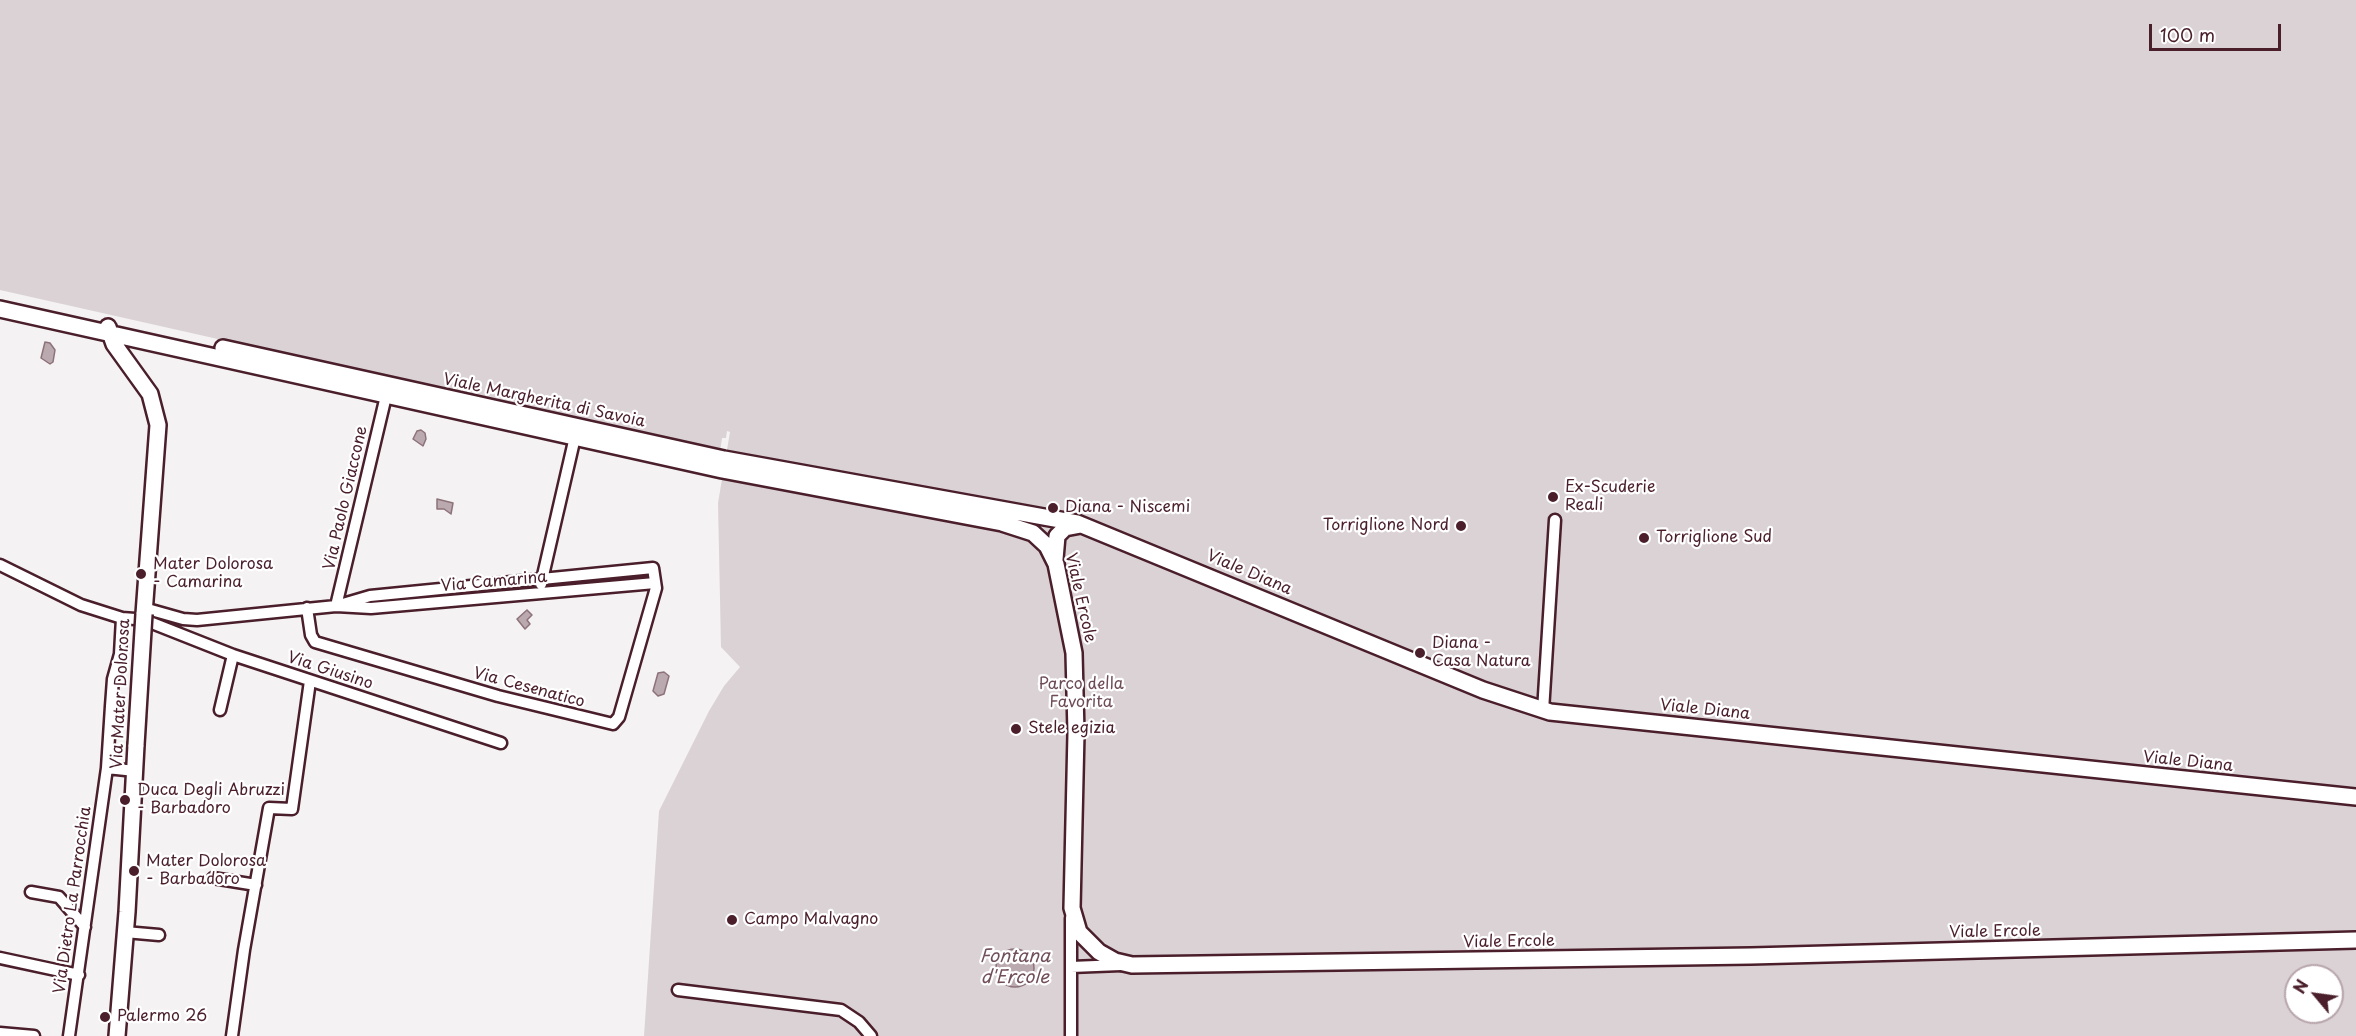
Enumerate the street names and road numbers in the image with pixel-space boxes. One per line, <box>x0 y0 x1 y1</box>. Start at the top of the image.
street label: Viale Margherita di Savoia <box>441 370 647 432</box>
street label: Via Paolo Giaccone <box>320 424 372 572</box>
street label: Viale Diana <box>1204 546 1294 600</box>
street label: Viale Ercole <box>1060 551 1100 645</box>
street label: Via Camarina <box>440 568 548 596</box>
street label: Via Mater Dolorosa <box>107 618 135 770</box>
street label: Via Giusino <box>285 648 375 694</box>
street label: Via Cesenatico <box>471 664 587 712</box>
street label: Viale Diana <box>1659 696 1751 724</box>
street label: Viale Diana <box>2142 748 2234 776</box>
street label: Via Dietro La Parrocchia <box>50 805 96 995</box>
street label: Viale Ercole <box>1949 922 2041 942</box>
street label: Viale Ercole <box>1463 932 1555 952</box>

